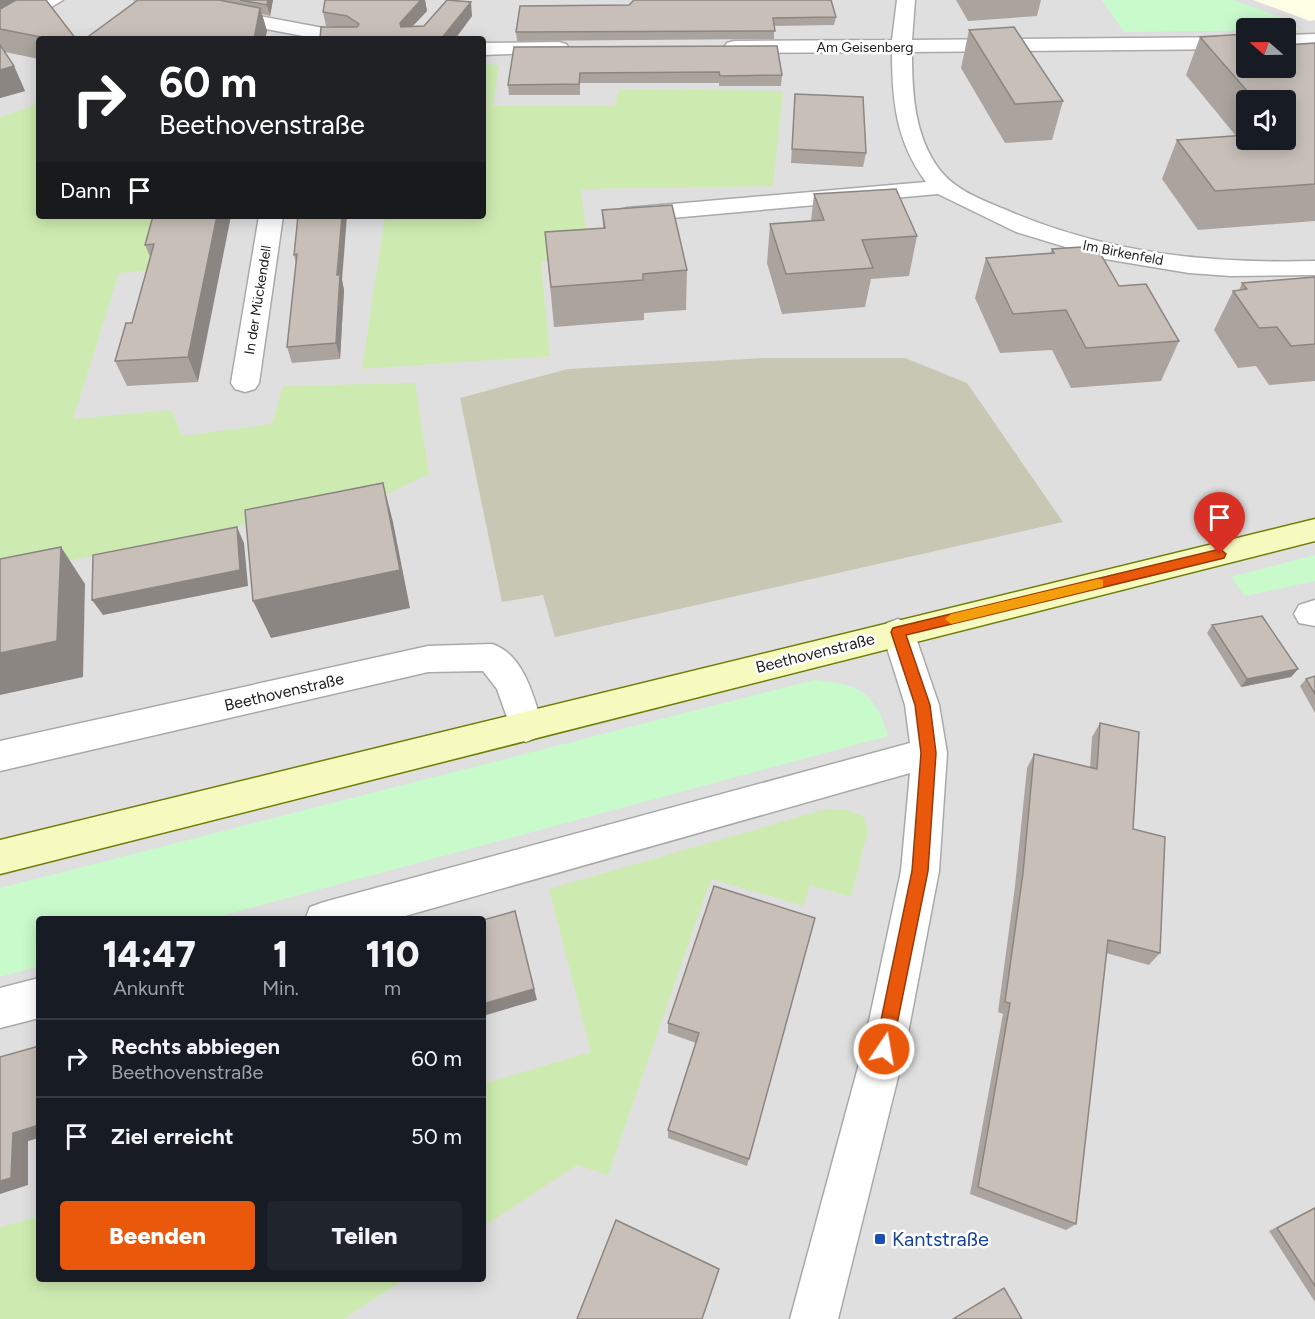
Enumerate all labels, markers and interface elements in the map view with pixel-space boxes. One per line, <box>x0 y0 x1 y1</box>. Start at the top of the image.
north arrow <box>1236 18 1296 78</box>
map controls <box>1236 18 1296 150</box>
street label: Am Geisenberg <box>816 39 914 56</box>
text: 60 m <box>159 57 257 108</box>
icon: right <box>60 60 138 138</box>
button: sound <box>1236 90 1296 150</box>
text: Beethovenstraße <box>159 108 365 141</box>
icon: arrive <box>123 174 156 207</box>
text: Dann <box>60 177 111 204</box>
street label: Im Birkenfeld <box>1081 237 1165 269</box>
street label: In der Mückendell <box>241 244 275 356</box>
pin <box>1194 492 1245 554</box>
icon: arrive <box>1203 501 1236 534</box>
street label: Beethovenstraße <box>754 629 877 677</box>
street label: Beethovenstraße <box>222 669 346 715</box>
text: 14:47 <box>102 933 196 976</box>
text: 1 <box>273 933 288 976</box>
text: 110 <box>365 933 420 976</box>
text: Ankunft <box>113 976 185 1000</box>
text: Min. <box>262 976 299 1000</box>
text: m <box>384 976 401 1000</box>
position arrow <box>852 1017 916 1081</box>
text: Rechts abbiegen <box>111 1033 280 1060</box>
icon: right <box>60 1042 93 1075</box>
text: 60 m <box>411 1045 462 1072</box>
text: Beethovenstraße <box>111 1060 263 1084</box>
icon: arrive <box>60 1120 93 1153</box>
text: Ziel erreicht <box>111 1123 234 1150</box>
text: 50 m <box>411 1123 462 1150</box>
button: Beenden <box>60 1201 255 1270</box>
button: Teilen <box>267 1201 462 1270</box>
place label: Kantstraße <box>892 1227 989 1251</box>
marker: Kantstraße <box>873 1232 887 1246</box>

